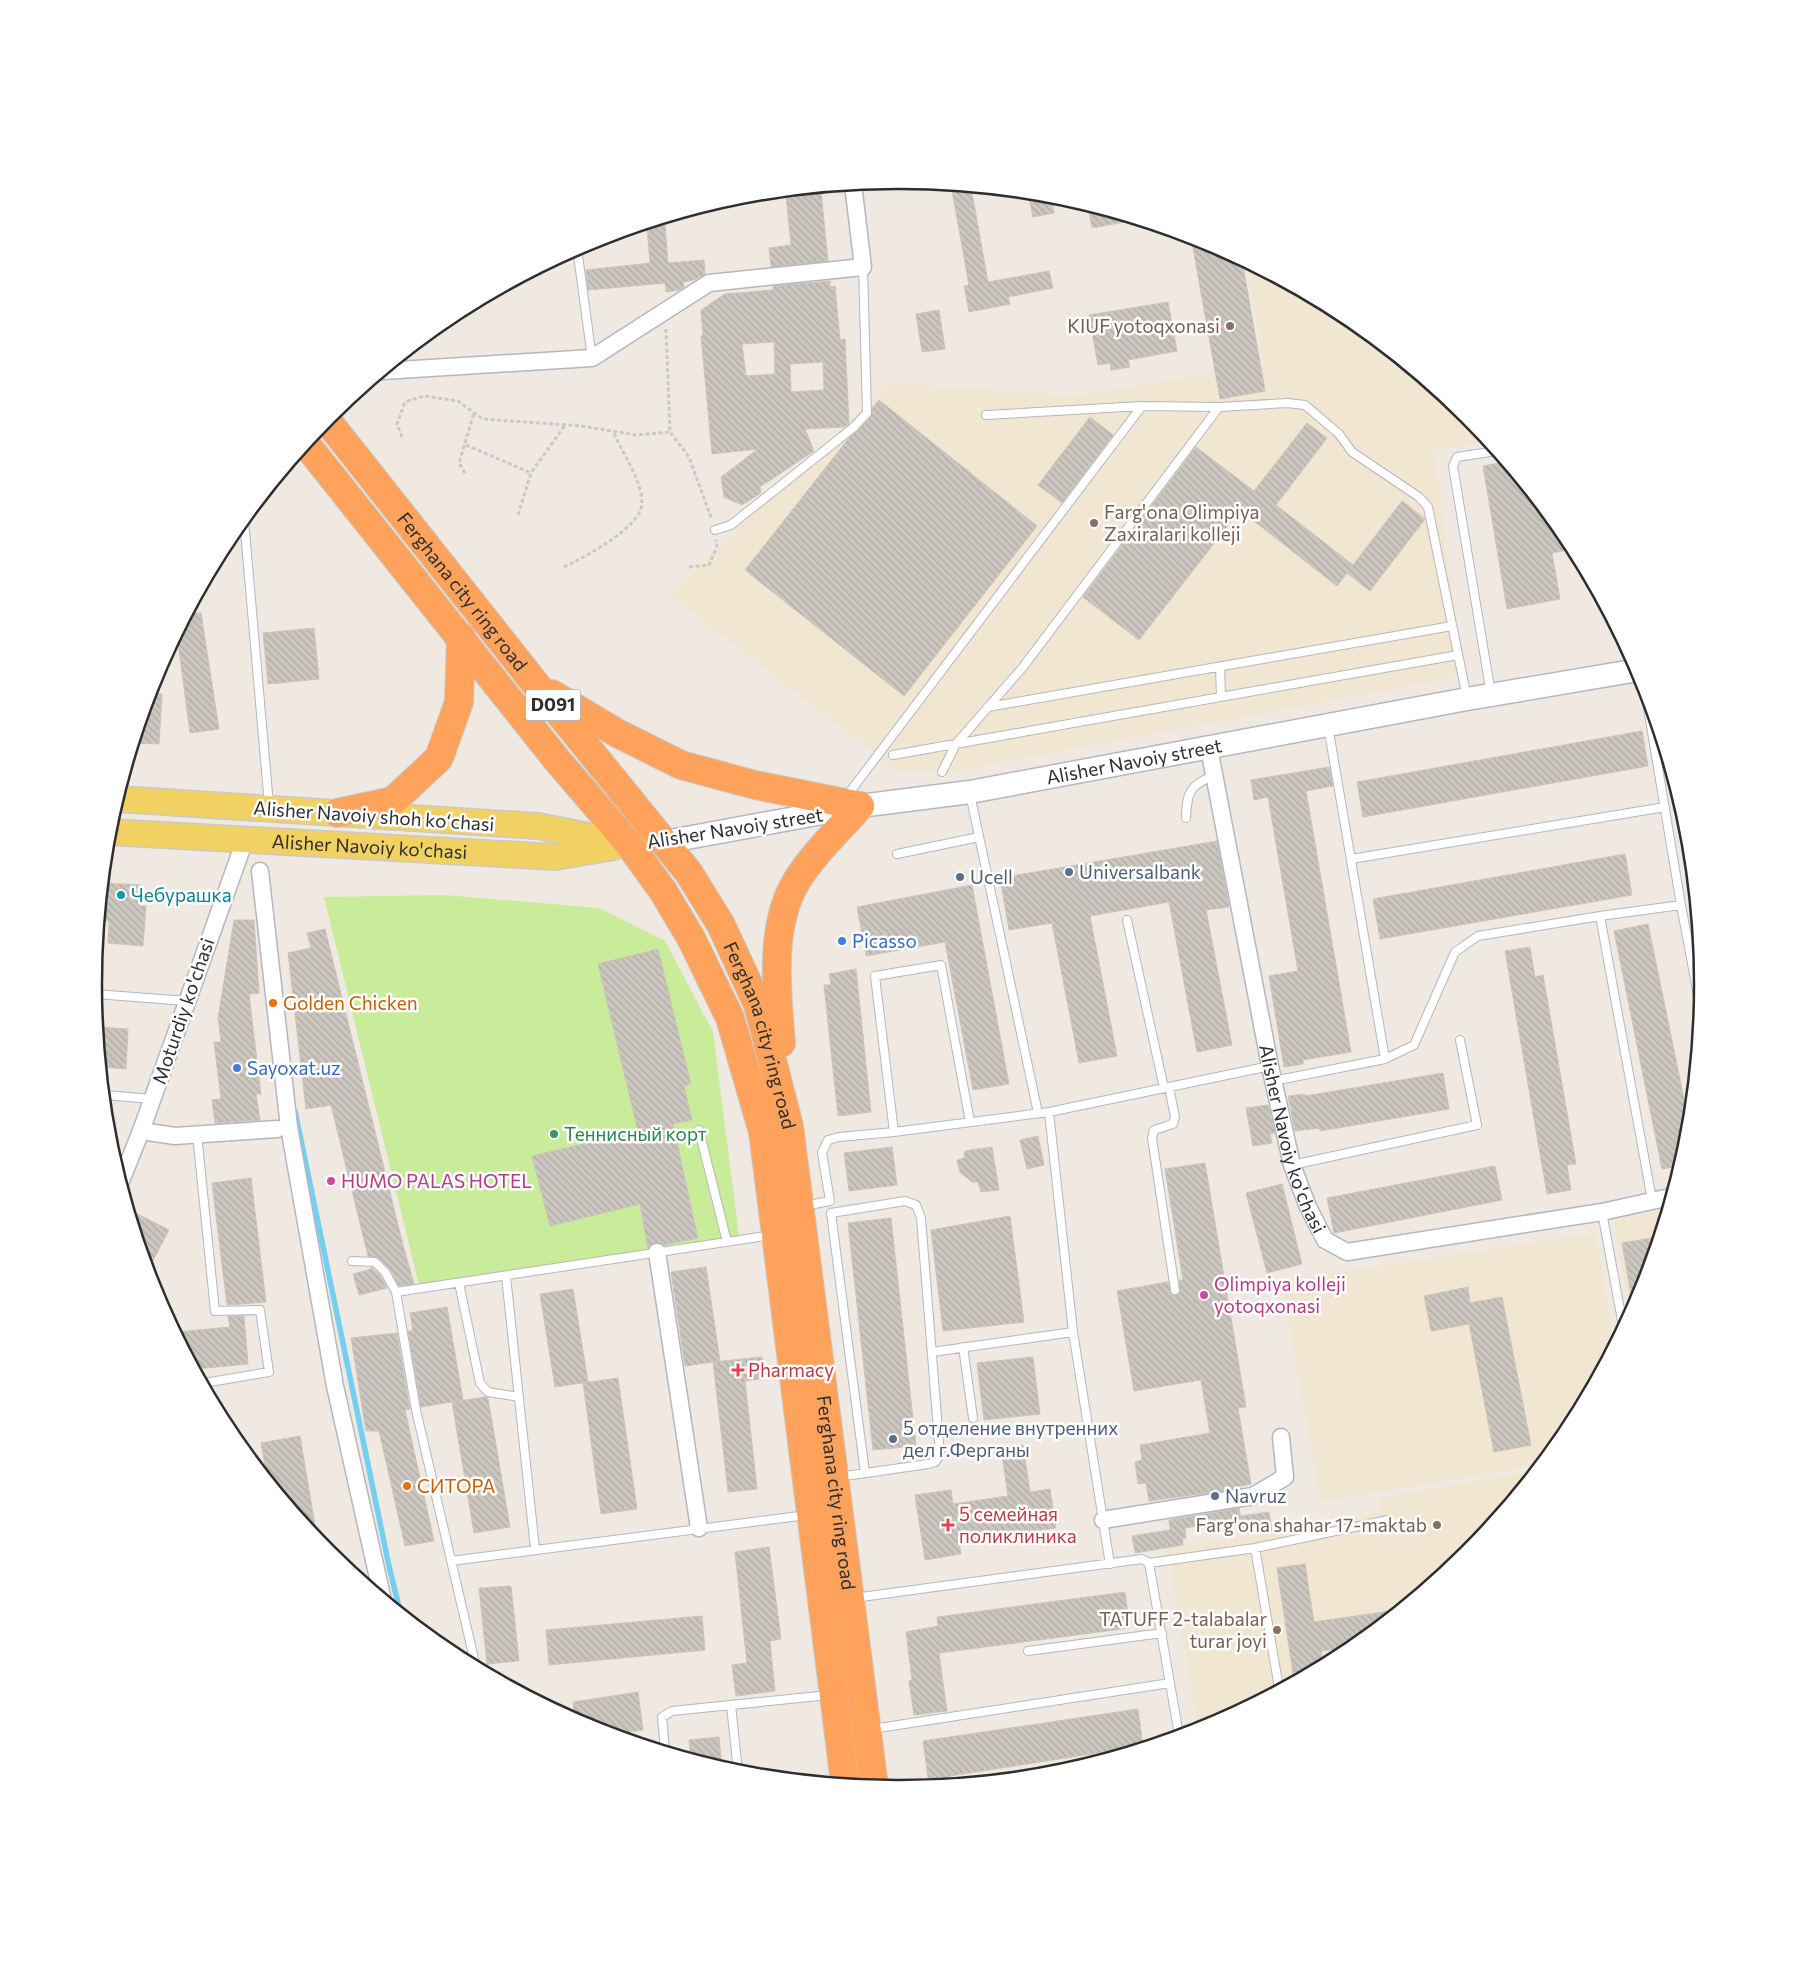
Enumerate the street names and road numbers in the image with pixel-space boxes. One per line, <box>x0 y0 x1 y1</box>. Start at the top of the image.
street label: Ferghana city ring road <box>393 507 533 675</box>
road number: D091 <box>526 690 580 720</box>
street label: Alisher Navoiy street <box>1044 733 1224 789</box>
street label: Alisher Navoiy shoh koʻchasi <box>253 796 495 835</box>
street label: Alisher Navoiy street <box>645 802 825 853</box>
street label: Alisher Navoiy ko'chasi <box>271 829 468 863</box>
street label: Moturdiy ko'chasi <box>147 935 218 1087</box>
street label: Ferghana city ring road <box>719 938 801 1131</box>
street label: Alisher Navoiy ko'chasi <box>1255 1042 1331 1237</box>
street label: Ferghana city ring road <box>813 1394 861 1591</box>

